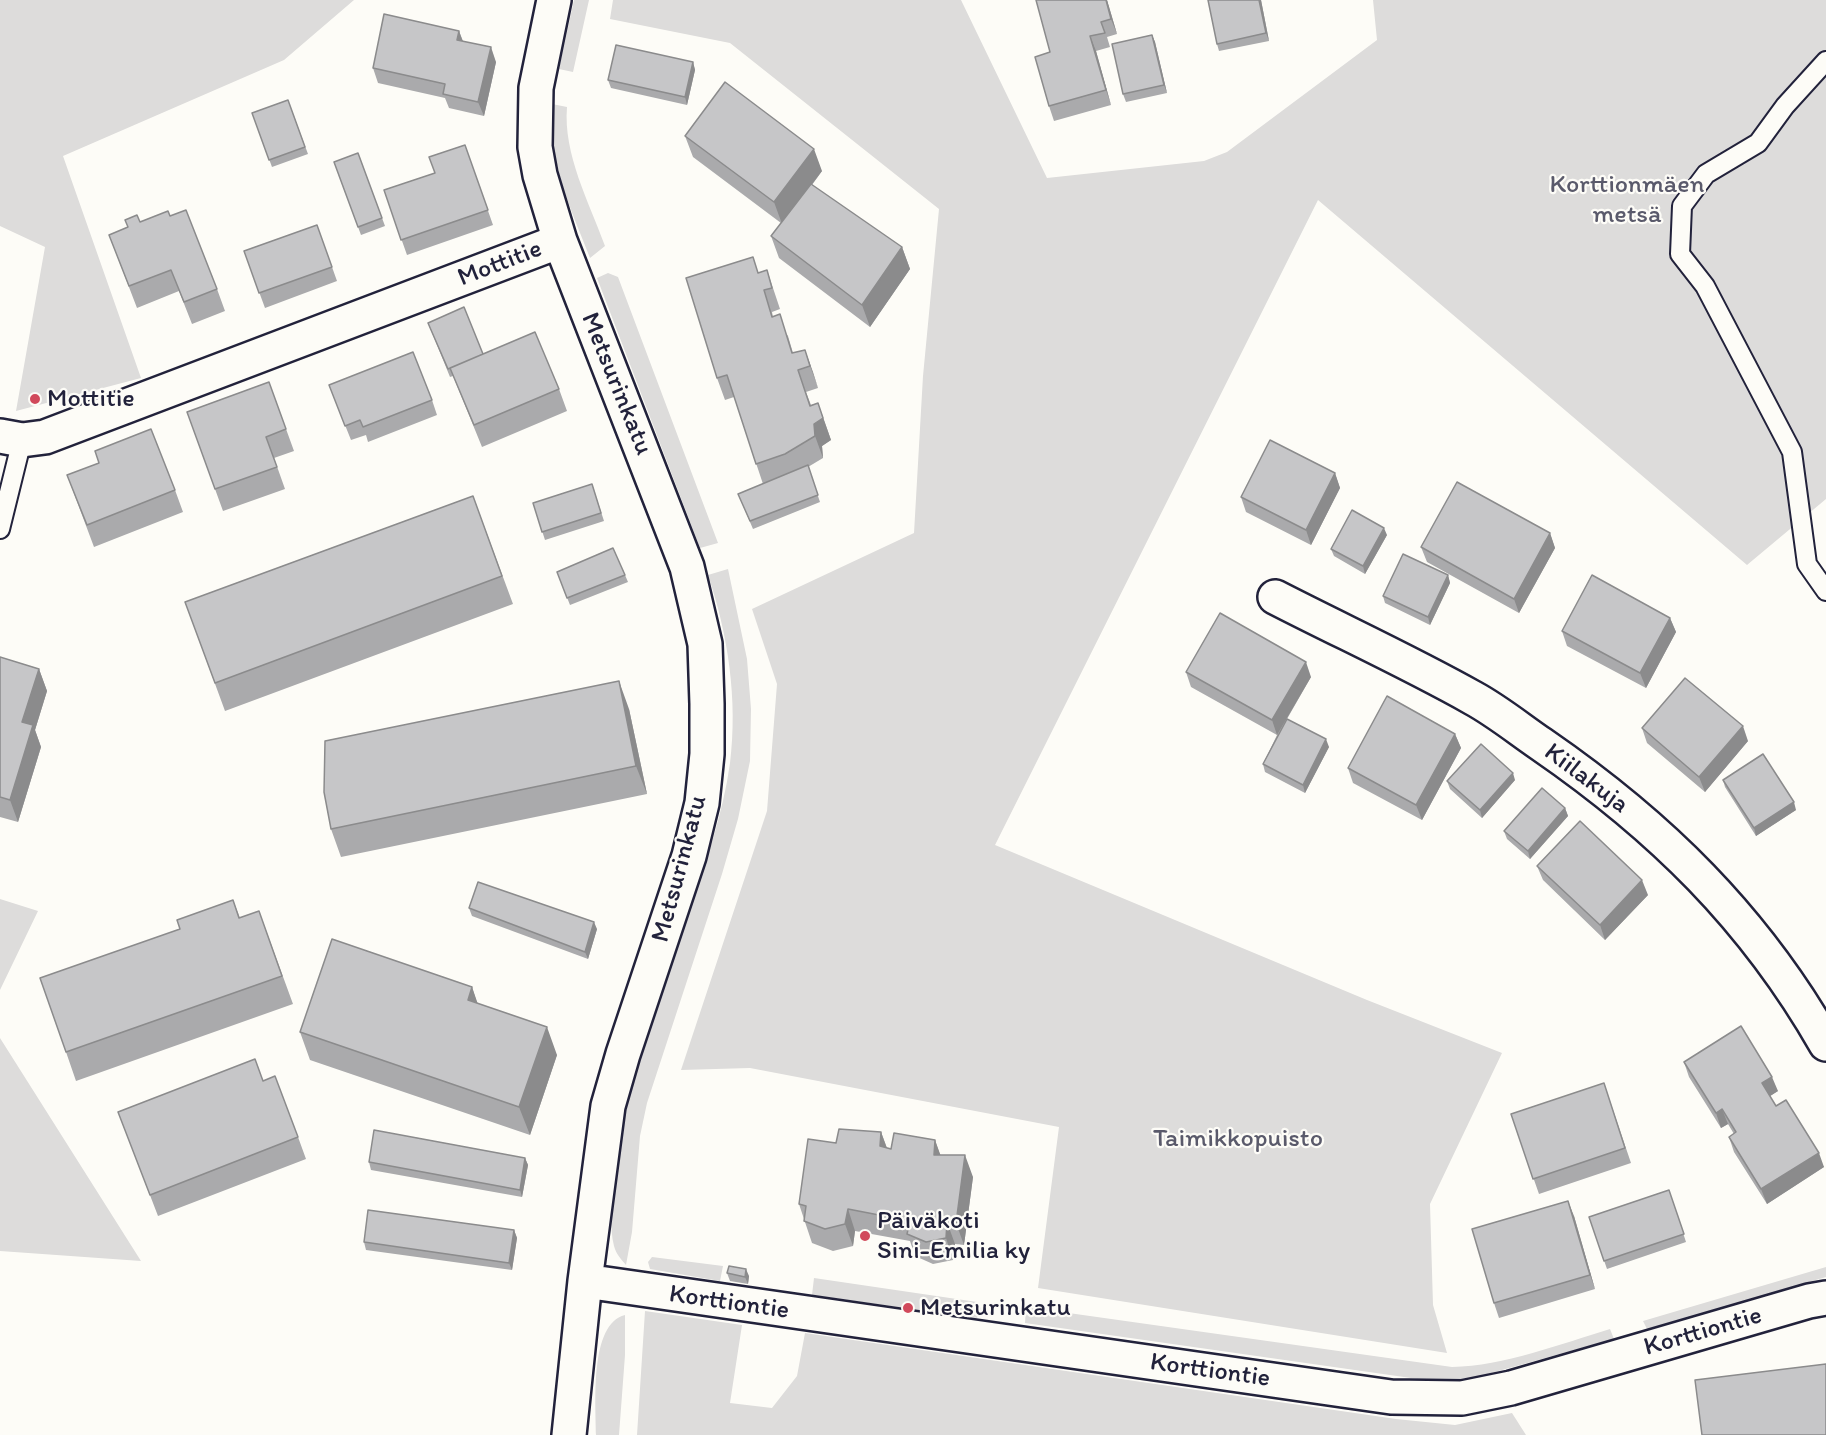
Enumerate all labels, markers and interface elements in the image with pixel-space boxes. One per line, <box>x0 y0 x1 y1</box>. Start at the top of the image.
park label: Korttionmäen metsä <box>1550 169 1704 230</box>
street label: Mottitie <box>453 234 547 294</box>
street label: Metsurinkatu <box>573 308 659 460</box>
place label: Mottitie <box>47 383 135 415</box>
marker: Mottitie <box>28 392 42 406</box>
street label: Kiilakuja <box>1538 737 1634 821</box>
street label: Metsurinkatu <box>645 792 715 946</box>
park label: Taimikkopuisto <box>1153 1123 1323 1155</box>
place label: Päiväkoti Sini-Emilia ky <box>877 1205 1030 1266</box>
marker: Päiväkoti Sini-Emilia ky <box>858 1229 872 1243</box>
street label: Korttiontie <box>667 1279 791 1327</box>
place label: Metsurinkatu <box>920 1292 1071 1324</box>
street label: Korttiontie <box>1640 1300 1766 1364</box>
marker: Metsurinkatu <box>901 1301 915 1315</box>
street label: Korttiontie <box>1148 1347 1272 1395</box>

